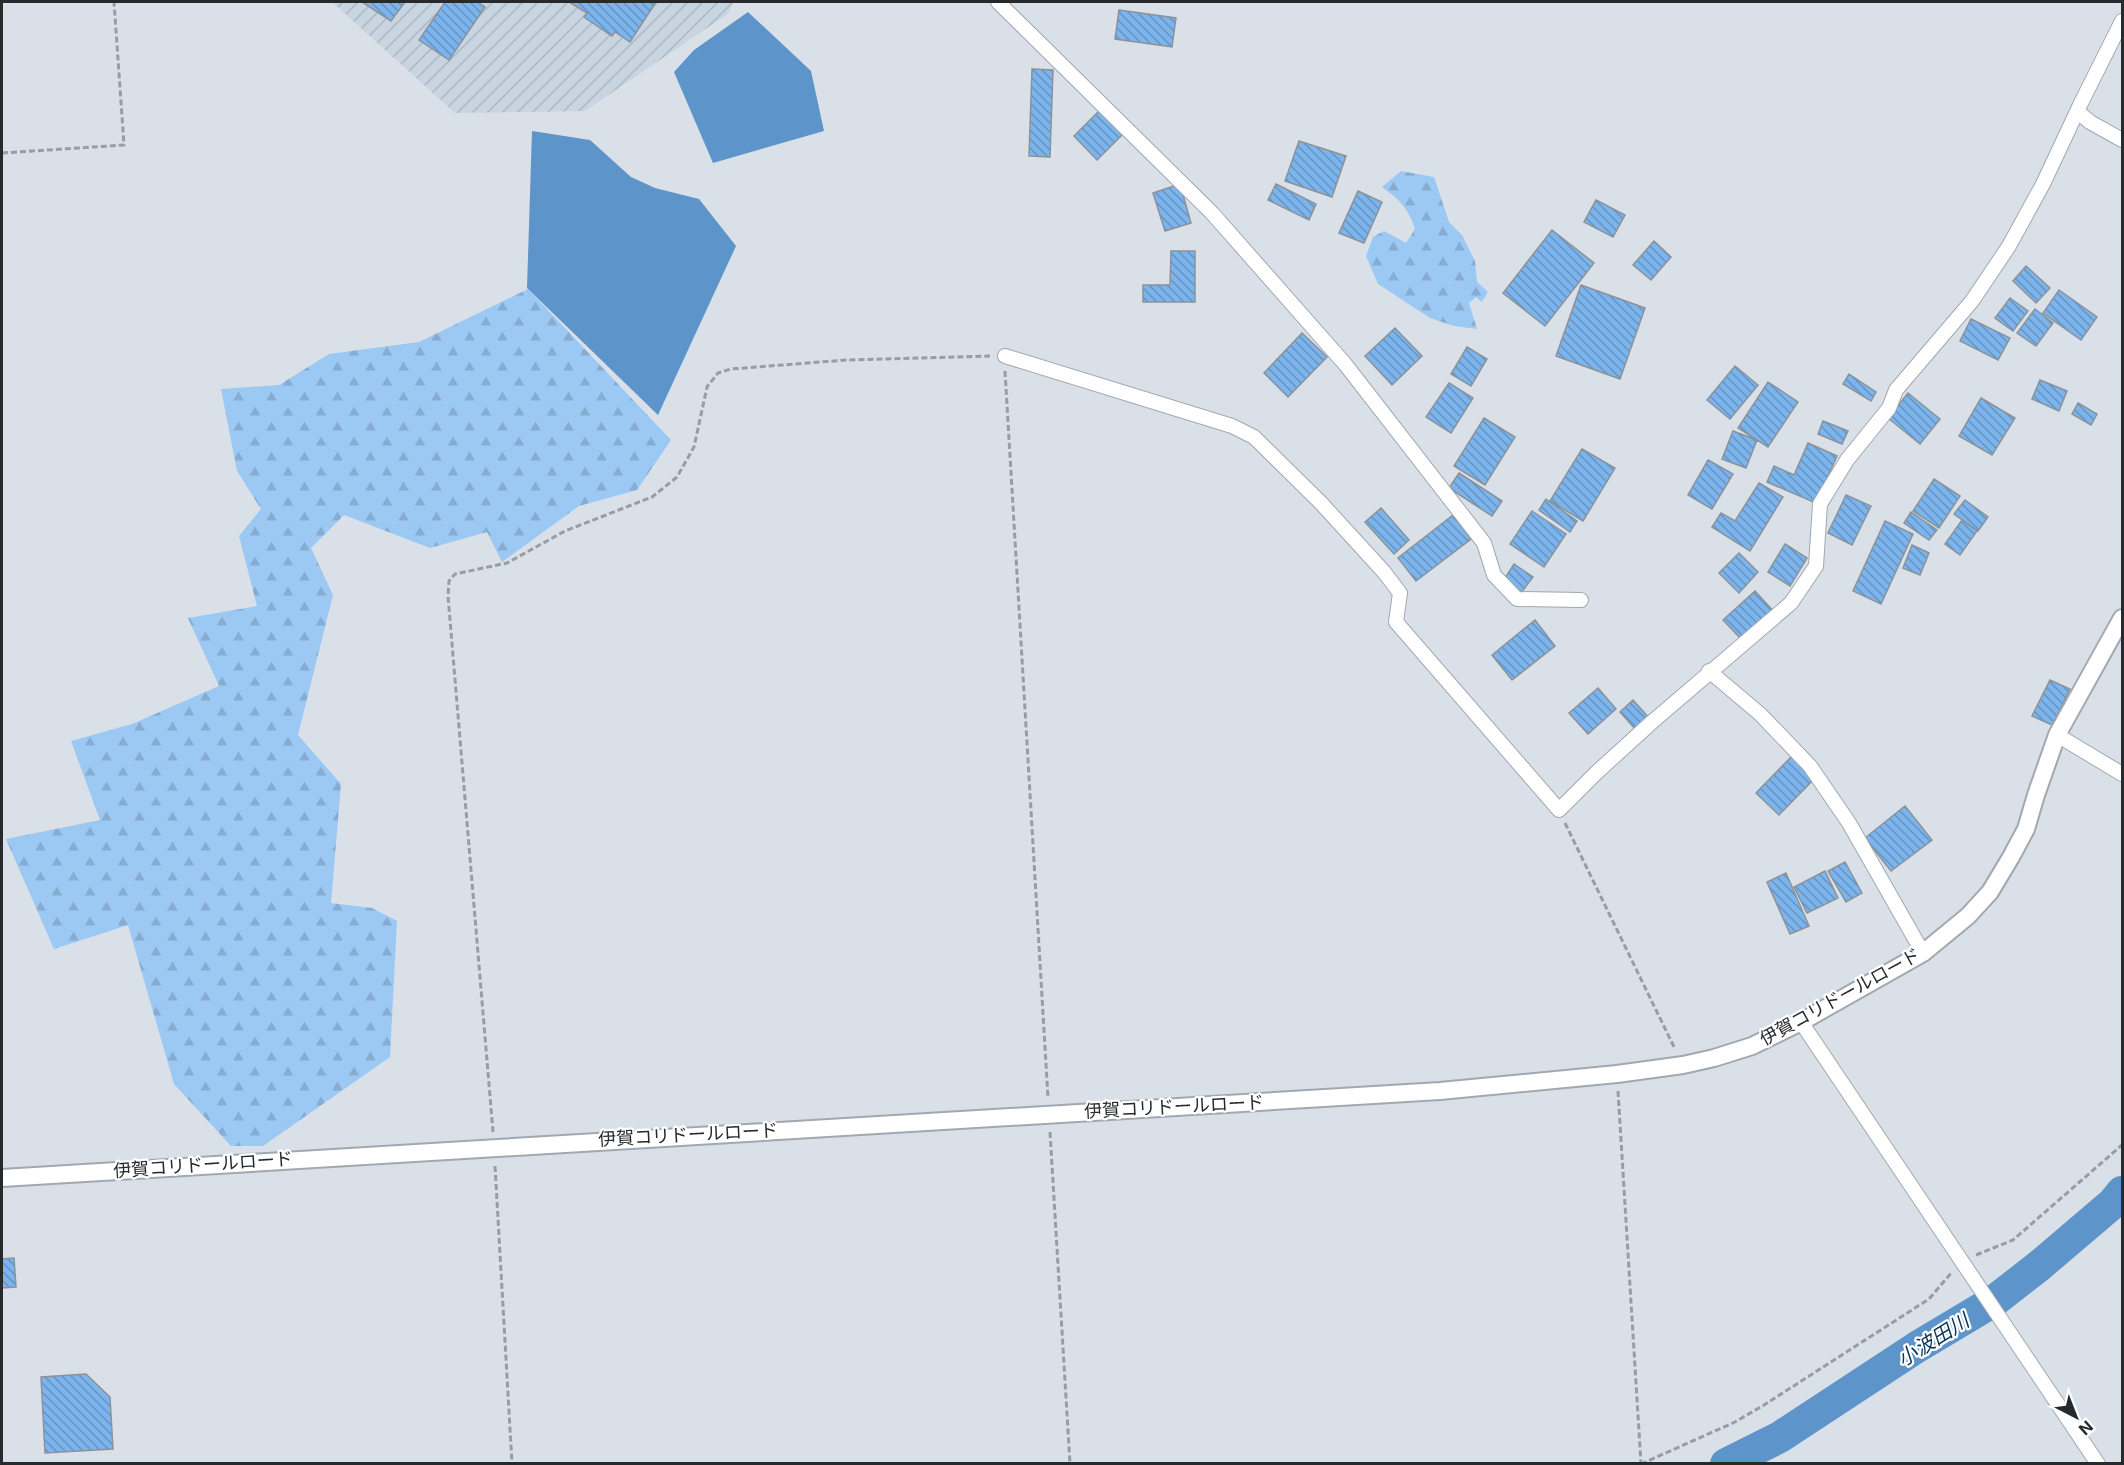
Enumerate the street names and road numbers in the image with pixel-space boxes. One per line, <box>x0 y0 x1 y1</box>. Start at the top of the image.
street label: 伊賀コリドールロード <box>1756 944 1924 1049</box>
street label: 伊賀コリドールロード <box>1084 1091 1264 1122</box>
street label: 伊賀コリドールロード <box>598 1119 778 1150</box>
street label: 伊賀コリドールロード <box>112 1148 293 1181</box>

